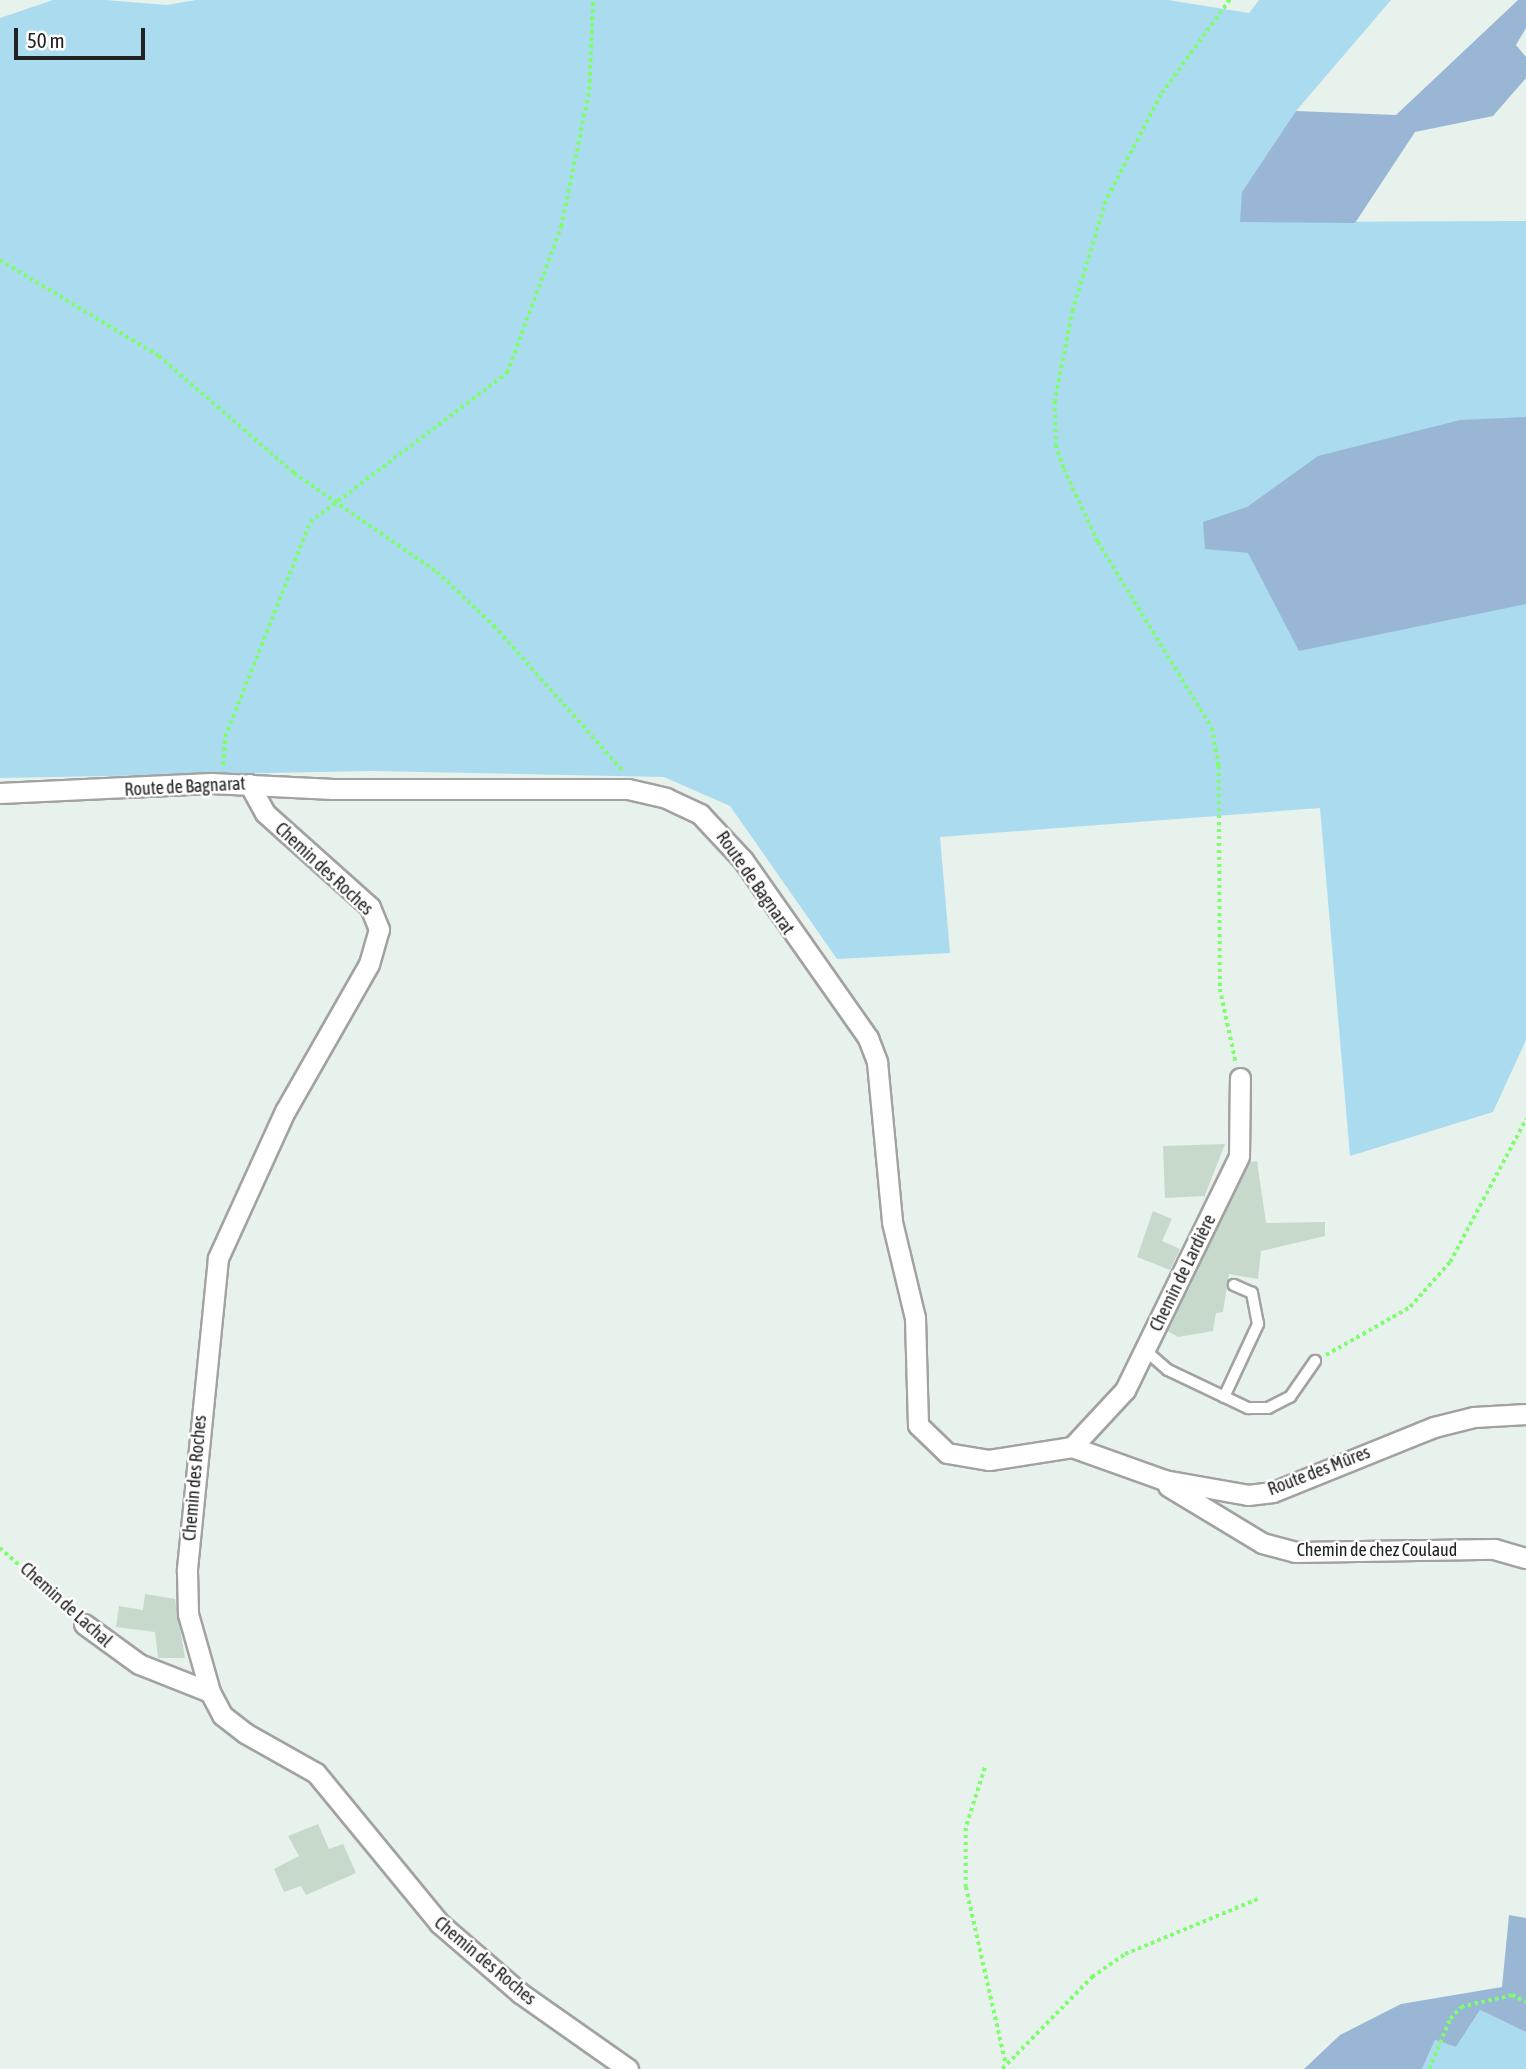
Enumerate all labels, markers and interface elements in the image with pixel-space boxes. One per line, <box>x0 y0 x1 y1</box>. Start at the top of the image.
scale bar <box>18 14 149 58</box>
text: 50 m <box>27 28 65 52</box>
street label: Route de Bagnarat <box>124 773 246 801</box>
street label: Chemin des Roches <box>270 818 378 920</box>
street label: Route de Bagnarat <box>711 827 799 939</box>
street label: Chemin de Lardière <box>1145 1211 1221 1335</box>
street label: Chemin des Roches <box>179 1414 211 1542</box>
street label: Route des Mûres <box>1265 1442 1373 1500</box>
street label: Chemin de chez Coulaud <box>1297 1539 1457 1561</box>
street label: Chemin de Lachal <box>16 1558 116 1652</box>
street label: Chemin des Roches <box>430 1912 540 2010</box>

